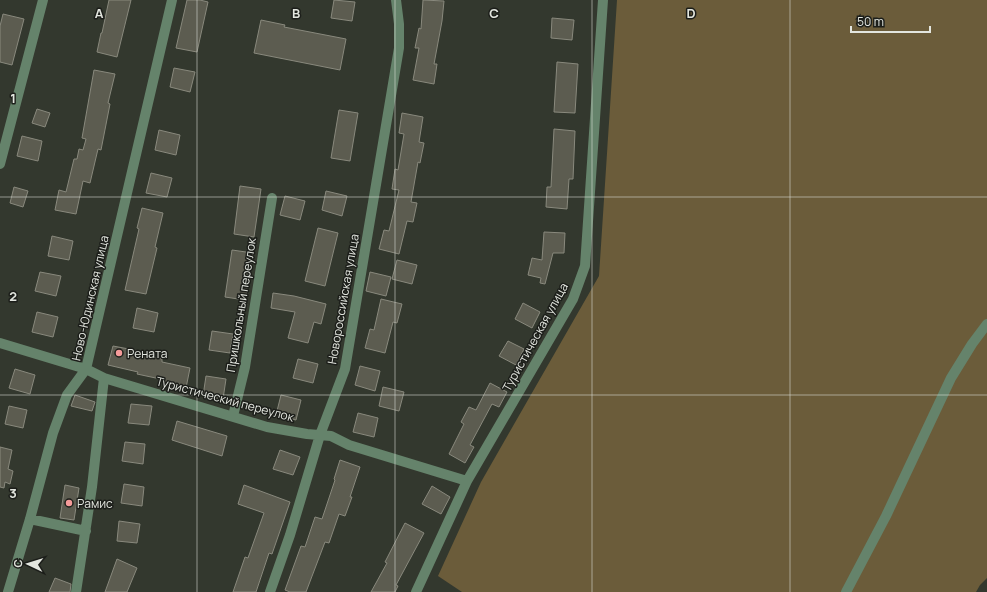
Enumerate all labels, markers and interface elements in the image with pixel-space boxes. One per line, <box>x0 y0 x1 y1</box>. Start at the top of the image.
text: A <box>95 4 104 22</box>
text: B <box>292 4 300 22</box>
text: C <box>489 4 499 22</box>
text: D <box>686 4 696 22</box>
scale bar <box>851 8 930 34</box>
text: 50 m <box>857 13 884 30</box>
text: 1 <box>10 89 16 107</box>
street label: Новороссийская улица <box>323 233 363 365</box>
street label: Ново-Юдинская улица <box>67 234 113 362</box>
street label: Пришкольный переулок <box>222 236 260 373</box>
street label: Туристическая улица <box>498 280 572 394</box>
text: 2 <box>9 287 17 305</box>
place label: Рената <box>127 345 168 362</box>
marker: Рената <box>114 348 124 358</box>
street label: Туристический переулок <box>154 372 297 426</box>
text: 3 <box>9 484 17 502</box>
place label: Рамис <box>77 495 113 512</box>
marker: Рамис <box>64 498 74 508</box>
north arrow <box>8 544 48 584</box>
text: С <box>10 559 25 568</box>

